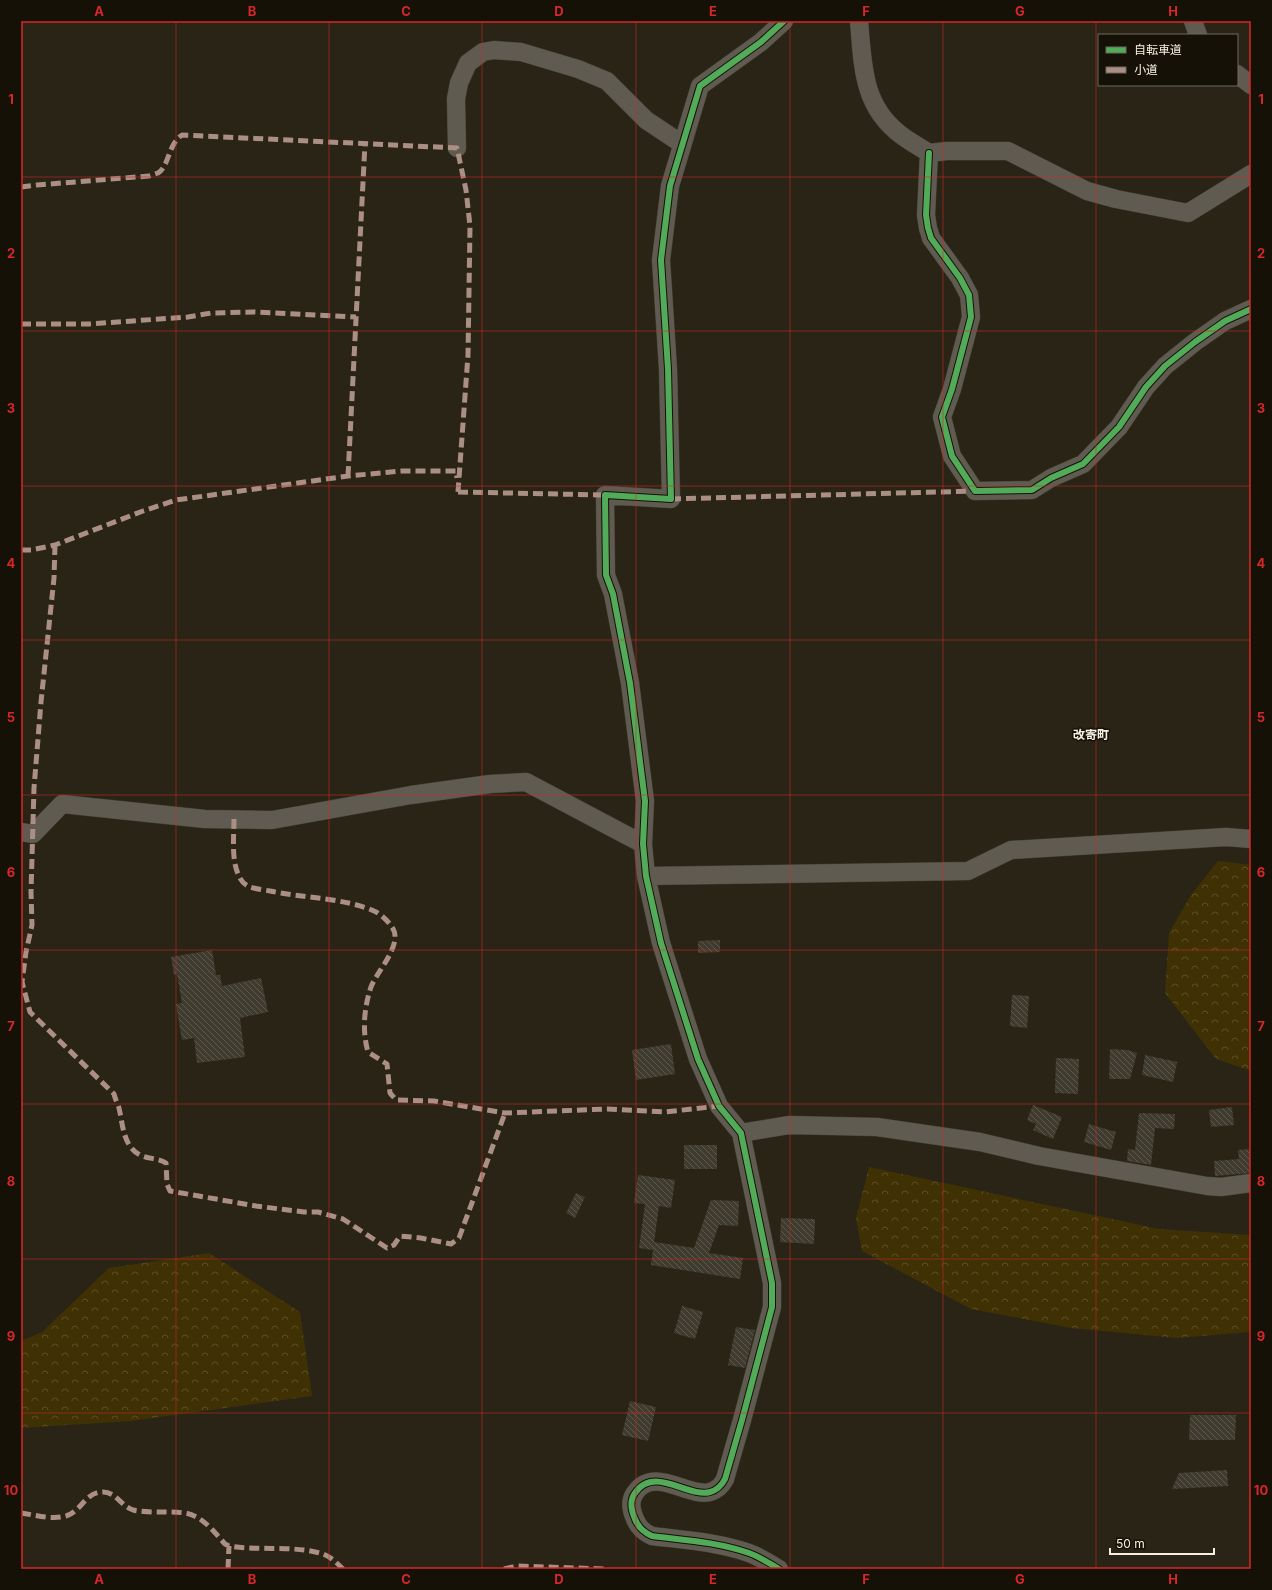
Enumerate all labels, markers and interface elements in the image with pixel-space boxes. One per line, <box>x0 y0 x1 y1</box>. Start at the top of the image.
text: A <box>94 3 104 19</box>
text: B <box>248 3 257 19</box>
text: C <box>401 3 411 19</box>
text: D <box>554 3 564 19</box>
text: E <box>709 3 717 19</box>
text: F <box>862 3 870 19</box>
text: G <box>1015 3 1025 19</box>
text: H <box>1168 3 1178 19</box>
legend <box>1098 34 1238 86</box>
text: 自転車道 <box>1134 42 1182 57</box>
text: 小道 <box>1134 62 1158 77</box>
text: 1 <box>8 91 14 107</box>
text: 1 <box>1258 91 1264 107</box>
text: 2 <box>7 245 15 261</box>
text: 2 <box>1257 245 1265 261</box>
text: 3 <box>7 400 15 416</box>
text: 3 <box>1257 400 1265 416</box>
text: 4 <box>7 555 16 571</box>
text: 4 <box>1257 555 1266 571</box>
text: 5 <box>7 709 15 725</box>
text: 5 <box>1257 709 1265 725</box>
district label: 改寄町 <box>1073 727 1109 742</box>
text: 6 <box>7 864 15 880</box>
text: 6 <box>1257 864 1265 880</box>
text: 7 <box>7 1018 15 1034</box>
text: 7 <box>1257 1018 1265 1034</box>
text: 8 <box>7 1173 15 1189</box>
text: 8 <box>1257 1173 1265 1189</box>
text: 9 <box>7 1328 15 1344</box>
text: 9 <box>1257 1328 1265 1344</box>
text: 10 <box>4 1482 18 1498</box>
text: 10 <box>1254 1482 1268 1498</box>
scale bar <box>1110 1530 1214 1556</box>
text: 50 m <box>1116 1536 1145 1551</box>
text: A <box>94 1571 104 1587</box>
text: B <box>248 1571 257 1587</box>
text: C <box>401 1571 411 1587</box>
text: D <box>554 1571 564 1587</box>
text: E <box>709 1571 717 1587</box>
text: F <box>862 1571 870 1587</box>
text: G <box>1015 1571 1025 1587</box>
text: H <box>1168 1571 1178 1587</box>

